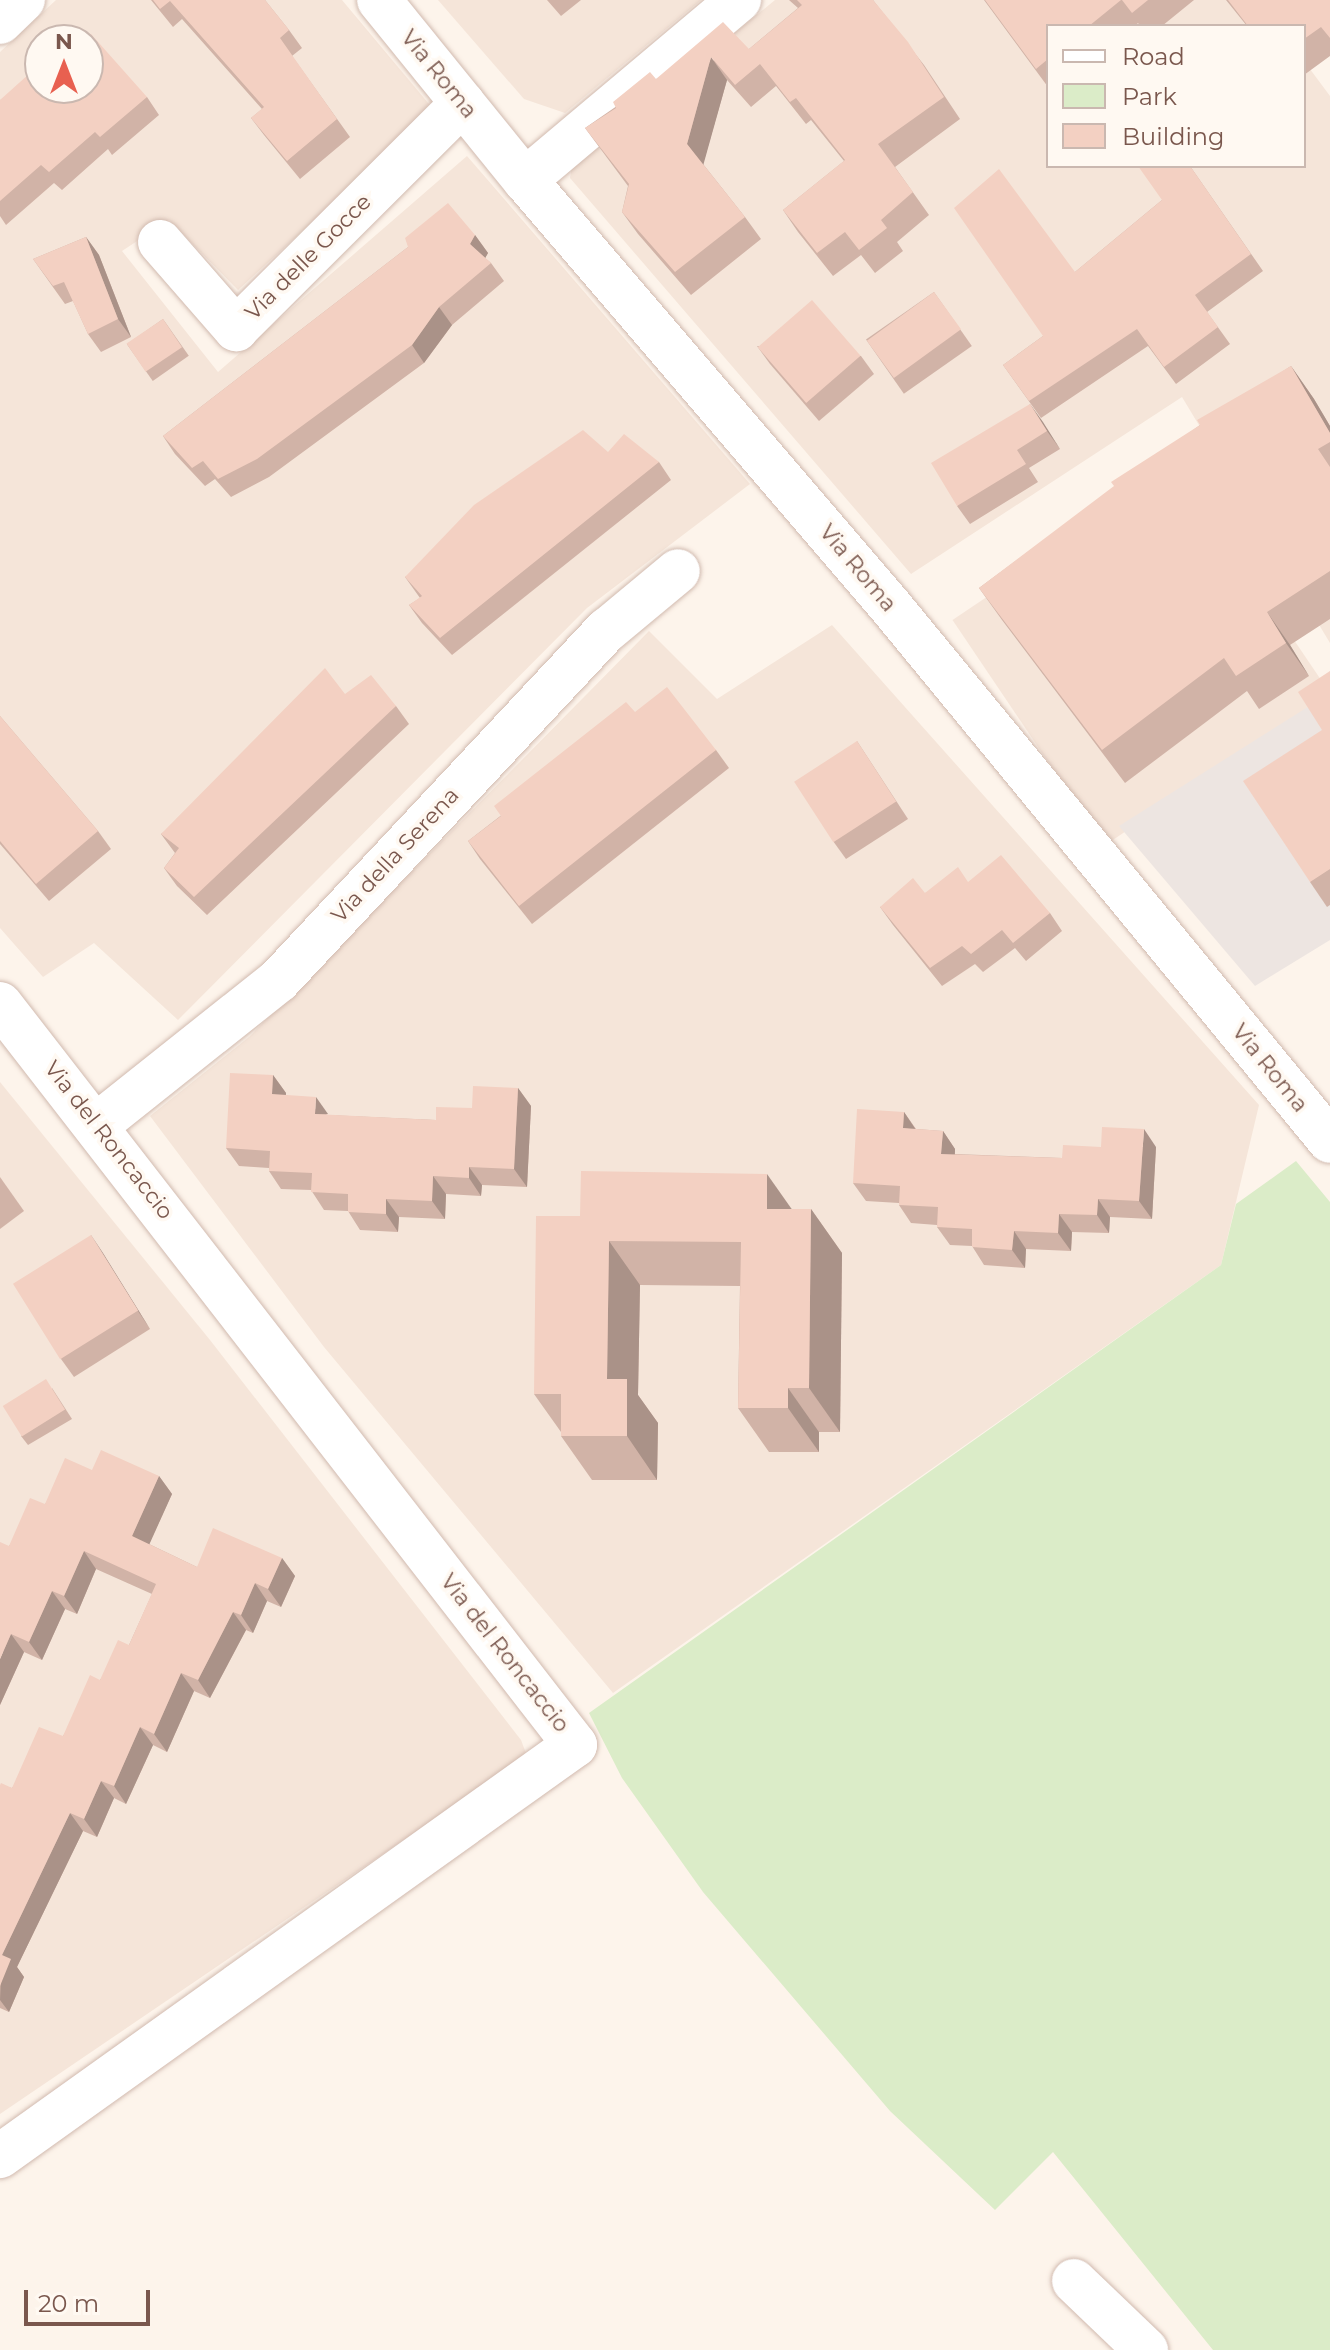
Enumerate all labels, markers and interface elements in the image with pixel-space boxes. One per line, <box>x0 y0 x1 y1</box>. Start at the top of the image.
north arrow <box>24 24 104 104</box>
legend <box>1046 24 1306 168</box>
street label: Via Roma <box>395 25 483 123</box>
text: N <box>55 28 73 55</box>
text: Road <box>1122 42 1185 71</box>
text: Park <box>1122 82 1177 111</box>
text: Building <box>1122 122 1225 151</box>
street label: Via delle Gocce <box>240 189 376 325</box>
street label: Via Roma <box>814 519 902 617</box>
street label: Via della Serena <box>326 782 464 928</box>
street label: Via Roma <box>1226 1019 1314 1117</box>
street label: Via del Roncaccio <box>39 1056 179 1224</box>
street label: Via del Roncaccio <box>435 1569 575 1737</box>
scale bar <box>28 2274 154 2324</box>
text: 20 m <box>38 2289 99 2318</box>

